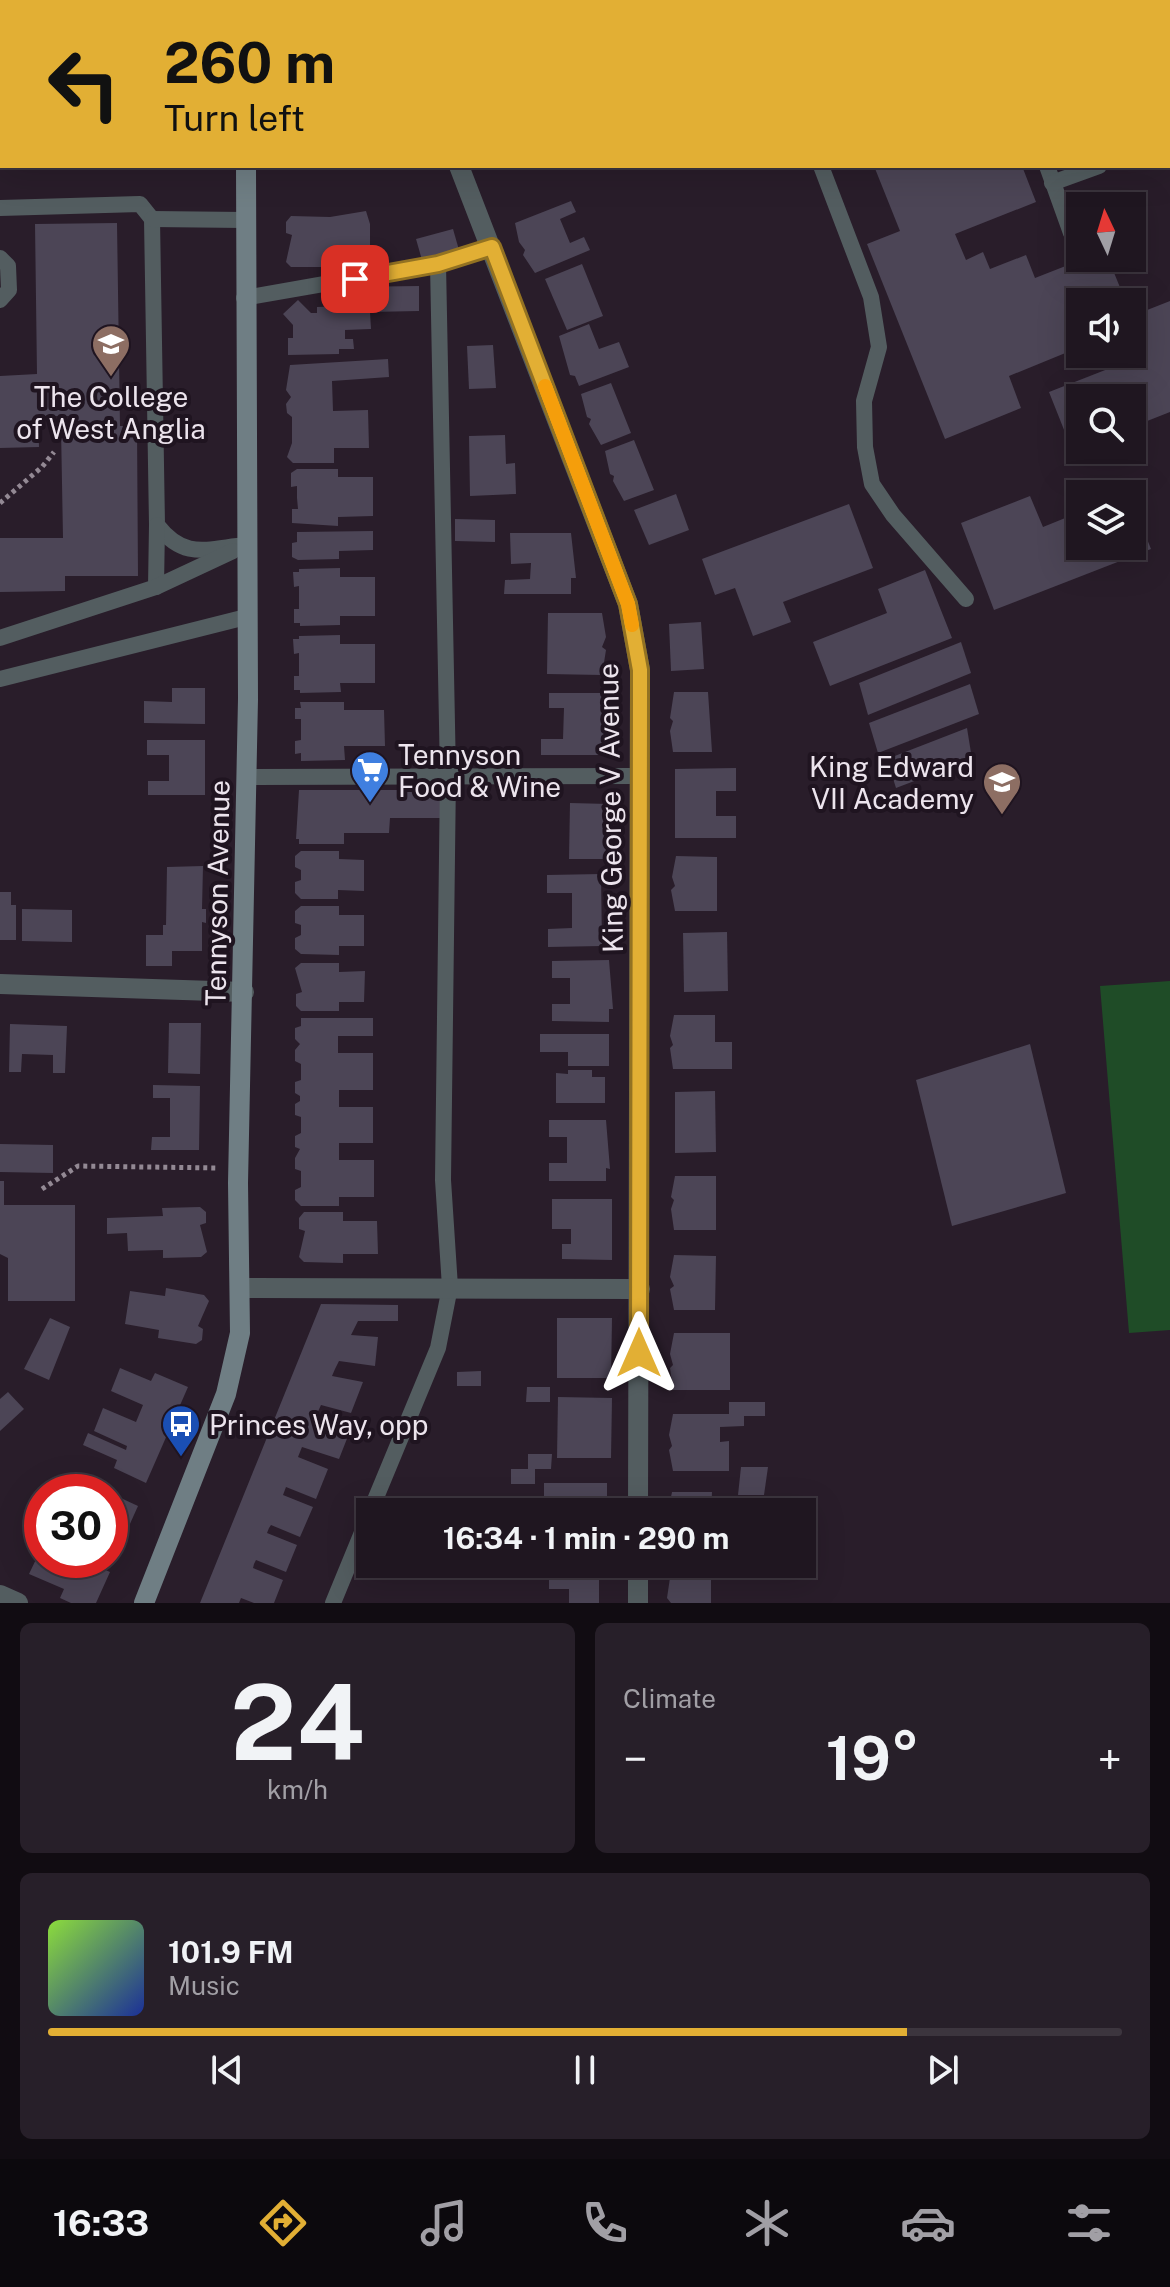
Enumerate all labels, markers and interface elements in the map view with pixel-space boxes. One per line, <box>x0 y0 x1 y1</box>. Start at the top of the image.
text: 260 m <box>164 30 335 96</box>
icon: left <box>32 32 136 136</box>
text: Turn left <box>164 97 305 139</box>
north arrow <box>1066 192 1146 272</box>
map controls <box>1066 192 1146 560</box>
pin <box>321 245 389 313</box>
icon: arrive <box>333 257 377 301</box>
button: sound <box>1066 288 1146 368</box>
school or university icon: The College of West Anglia <box>90 323 132 378</box>
place label: The College of West Anglia <box>16 380 206 445</box>
button: search <box>1066 384 1146 464</box>
button: layers <box>1066 480 1146 560</box>
street label: King George V Avenue <box>591 663 629 953</box>
place label: Tennyson Food & Wine <box>398 738 561 803</box>
supermarket icon: Tennyson Food & Wine <box>349 749 391 804</box>
place label: King Edward VII Academy <box>809 750 974 815</box>
school or university icon: King Edward VII Academy <box>981 761 1023 816</box>
street label: Tennyson Avenue <box>199 780 235 1006</box>
position arrow <box>597 1311 681 1395</box>
bus stop icon: Princes Way, opp <box>160 1403 202 1458</box>
place label: Princes Way, opp <box>209 1408 428 1441</box>
speed limit sign: 30 <box>24 1474 128 1578</box>
text: 16:34 · 1 min · 290 m <box>443 1520 729 1556</box>
text: 24 <box>230 1661 365 1783</box>
text: Climate <box>623 1683 716 1714</box>
text: 19° <box>826 1723 919 1794</box>
text: − <box>623 1733 647 1785</box>
text: + <box>1098 1733 1122 1785</box>
text: km/h <box>267 1774 328 1805</box>
text: 101.9 FM <box>168 1934 294 1970</box>
text: Music <box>168 1970 240 2001</box>
icon: previous <box>205 2048 249 2092</box>
icon: pause <box>563 2048 607 2092</box>
icon: next <box>921 2048 965 2092</box>
icon: directions <box>255 2195 311 2251</box>
icon: music <box>416 2195 472 2251</box>
icon: phone <box>577 2195 633 2251</box>
icon: climate <box>739 2195 795 2251</box>
icon: car <box>900 2195 956 2251</box>
icon: filters <box>1061 2195 1117 2251</box>
text: 16:33 <box>53 2202 149 2244</box>

